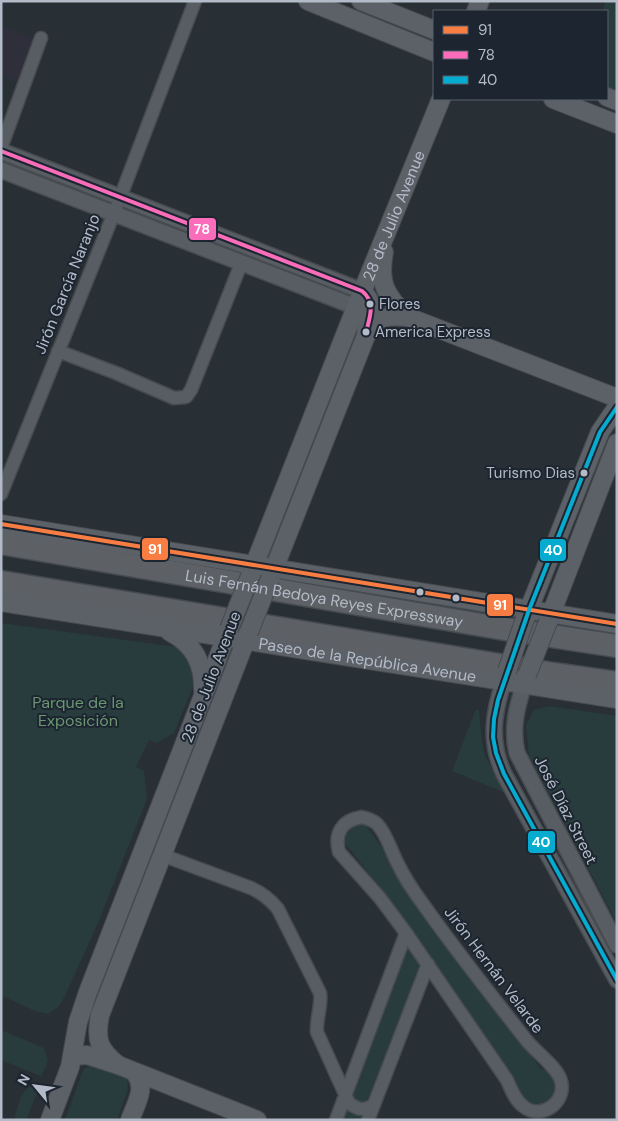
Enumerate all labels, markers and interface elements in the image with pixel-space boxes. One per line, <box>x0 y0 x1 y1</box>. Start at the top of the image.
legend <box>433 10 608 100</box>
text: 91 <box>478 20 492 40</box>
text: 78 <box>478 45 495 65</box>
text: 40 <box>478 70 497 90</box>
street label: 28 de Julio Avenue <box>357 147 429 284</box>
street label: Jirón García Naranjo <box>29 211 105 357</box>
line badge: 78 <box>188 217 217 241</box>
text: 78 <box>194 220 210 238</box>
place label: Flores <box>379 294 421 314</box>
marker: Flores <box>365 299 375 309</box>
place label: America Express <box>375 322 491 342</box>
marker: America Express <box>361 327 371 337</box>
place label: Turismo Dias <box>486 463 575 483</box>
marker: Turismo Dias <box>579 468 589 478</box>
line badge: 91 <box>141 537 169 561</box>
line badge: 40 <box>539 538 567 562</box>
text: 91 <box>148 540 162 558</box>
text: 40 <box>544 541 563 559</box>
street label: Luis Fernán Bedoya Reyes Expressway <box>184 564 465 632</box>
unlabelled marker <box>415 587 425 597</box>
unlabelled marker <box>451 593 461 603</box>
line badge: 91 <box>486 593 514 617</box>
text: 91 <box>493 596 507 614</box>
street label: 28 de Julio Avenue <box>176 608 246 746</box>
street label: Paseo de la República Avenue <box>257 632 478 687</box>
park label: Parque de la Exposición <box>32 692 124 731</box>
street label: José Díaz Street <box>530 752 602 868</box>
line badge: 40 <box>527 830 556 854</box>
text: 40 <box>532 833 551 851</box>
street label: Jirón Hernán Velarde <box>439 902 549 1038</box>
north arrow <box>10 1061 60 1111</box>
text: N <box>13 1071 34 1089</box>

